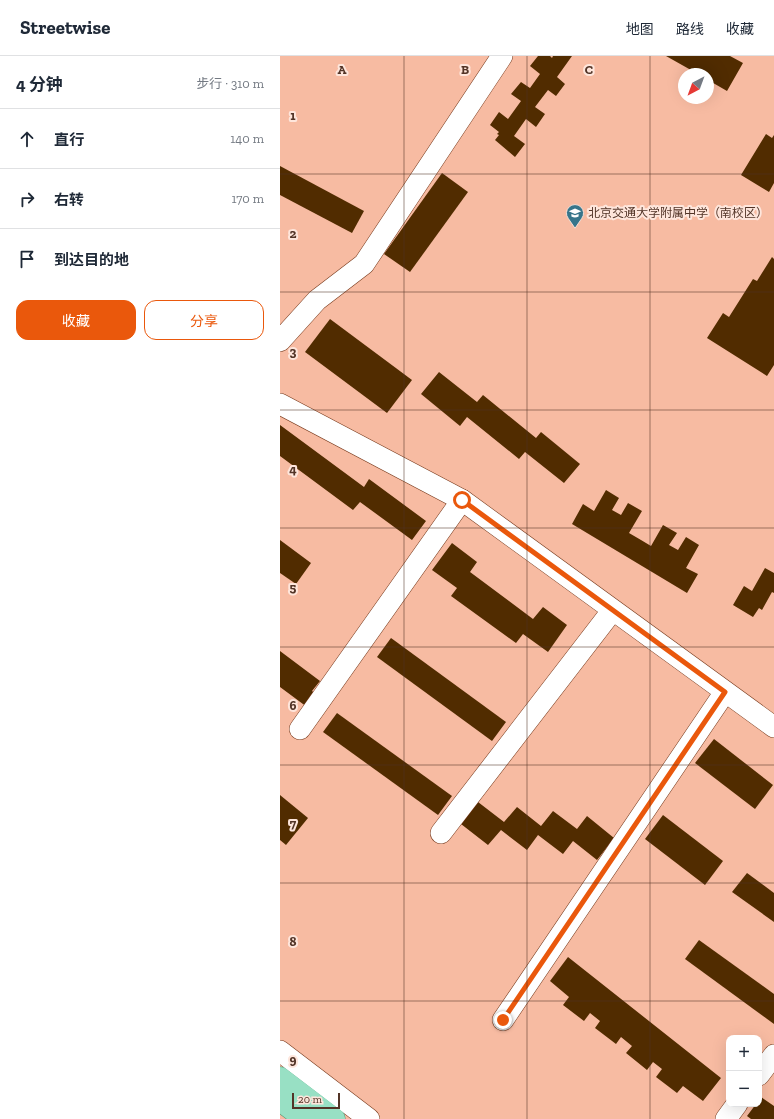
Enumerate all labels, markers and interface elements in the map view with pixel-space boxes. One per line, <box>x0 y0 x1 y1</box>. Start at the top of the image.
text: Streetwise <box>20 16 110 39</box>
text: 地图 <box>626 21 654 38</box>
text: 路线 <box>676 21 704 38</box>
text: 收藏 <box>726 21 754 38</box>
text: A <box>338 62 347 77</box>
text: B <box>461 62 469 77</box>
text: C <box>585 62 593 77</box>
north arrow <box>678 68 714 104</box>
text: 4 分钟 <box>16 74 63 94</box>
text: 步行 · 310 m <box>196 76 264 91</box>
text: 1 <box>290 108 296 123</box>
icon: ahead <box>16 128 38 150</box>
text: 直行 <box>54 131 84 149</box>
text: 140 m <box>230 131 264 146</box>
icon: right <box>16 188 38 210</box>
text: 右转 <box>54 191 84 209</box>
text: 170 m <box>231 191 264 206</box>
school or university icon: 北京交通大学附属中学（南校区） <box>565 203 585 228</box>
place label: 北京交通大学附属中学（南校区） <box>588 206 768 220</box>
text: 2 <box>290 226 297 241</box>
icon: arrive <box>16 248 38 270</box>
text: 到达目的地 <box>54 251 129 269</box>
button: 收藏 <box>16 300 136 340</box>
button: 分享 <box>144 300 264 340</box>
text: 3 <box>290 344 297 359</box>
text: 4 <box>289 462 297 477</box>
route start <box>453 491 471 509</box>
text: 5 <box>290 580 297 595</box>
text: 6 <box>290 698 297 713</box>
text: 7 <box>290 816 297 831</box>
text: 8 <box>289 934 297 949</box>
route end <box>494 1011 512 1029</box>
map controls <box>726 1035 762 1107</box>
button: + <box>726 1035 762 1071</box>
text: 9 <box>290 1052 297 1067</box>
button: − <box>726 1071 762 1107</box>
scale bar <box>292 1091 340 1110</box>
text: 20 m <box>298 1093 322 1106</box>

